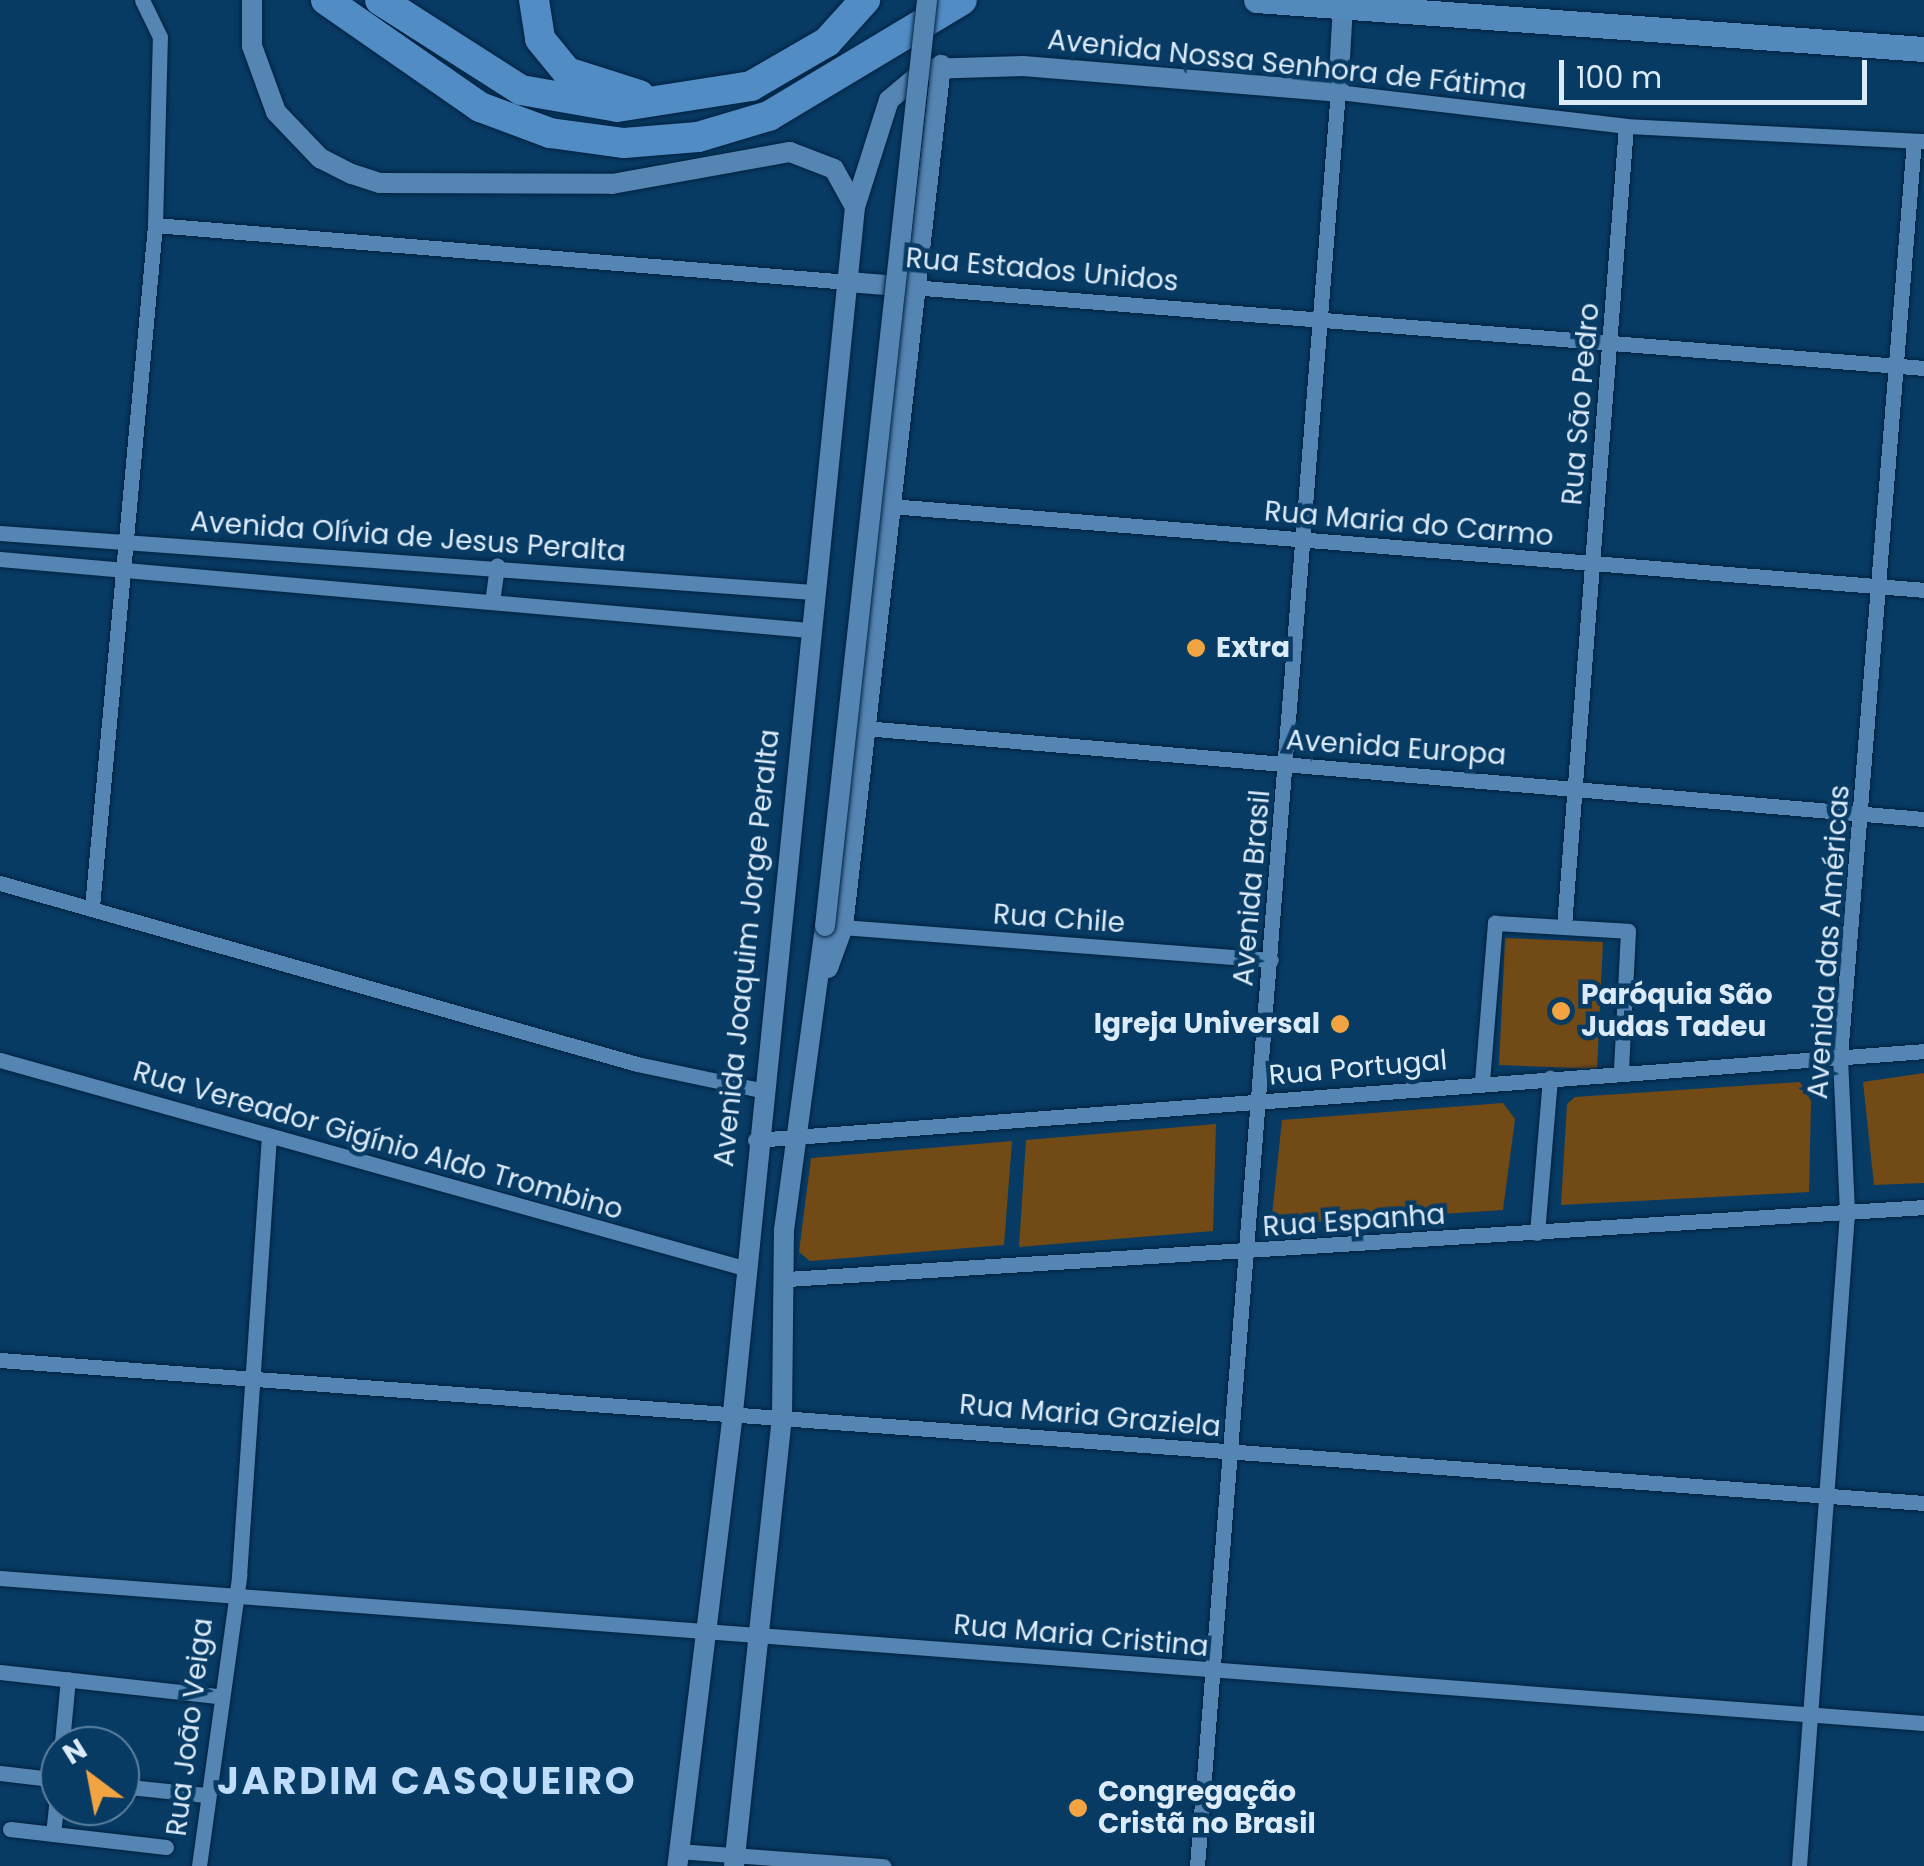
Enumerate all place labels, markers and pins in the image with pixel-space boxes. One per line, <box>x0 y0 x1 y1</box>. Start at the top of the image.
place label: Extra <box>1216 631 1290 665</box>
marker: Extra <box>1185 637 1207 659</box>
place label: Paróquia São Judas Tadeu <box>1581 978 1772 1044</box>
marker: Paróquia São Judas Tadeu <box>1550 1000 1572 1022</box>
place label: Igreja Universal <box>1094 1007 1320 1041</box>
marker: Igreja Universal <box>1329 1013 1351 1035</box>
place label: Congregação Cristã no Brasil <box>1098 1775 1316 1841</box>
marker: Congregação Cristã no Brasil <box>1067 1797 1089 1819</box>

